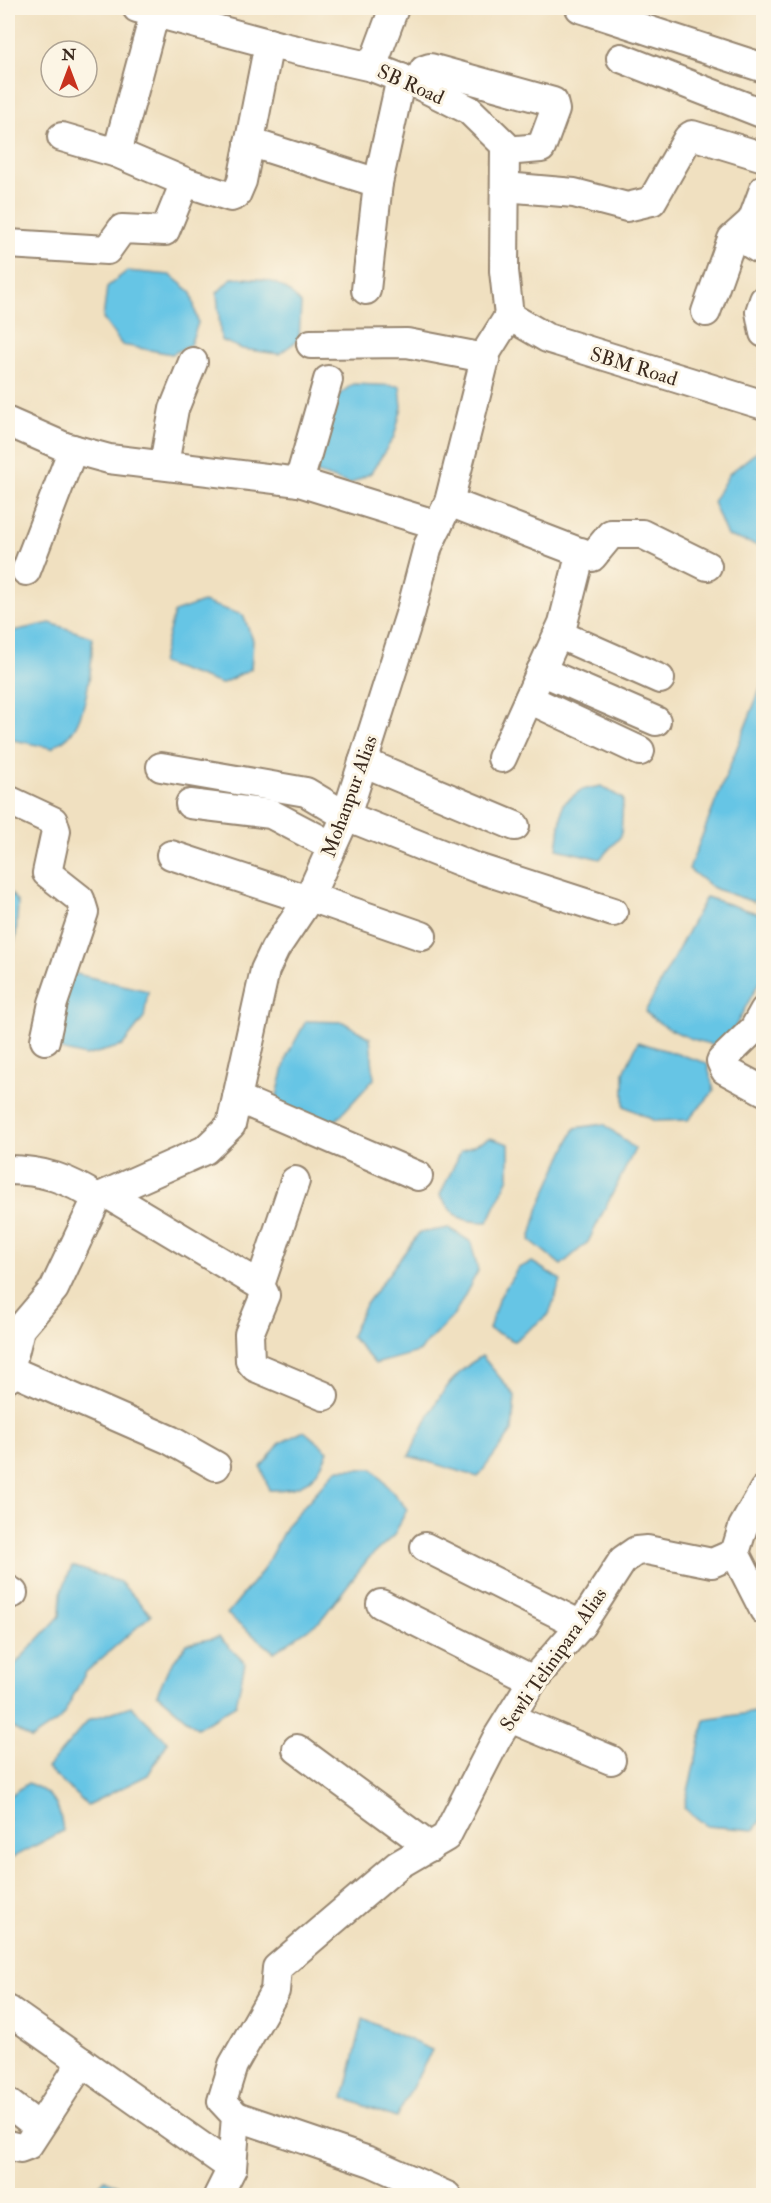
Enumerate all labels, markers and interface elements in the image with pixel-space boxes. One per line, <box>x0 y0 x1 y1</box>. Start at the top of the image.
north arrow <box>39 39 99 99</box>
text: N <box>61 45 77 65</box>
street label: SB Road <box>374 59 448 110</box>
street label: SBM Road <box>587 341 680 392</box>
street label: Mohanpur Alias <box>316 732 384 861</box>
street label: Sewli Telinipara Alias <box>495 1583 613 1736</box>

